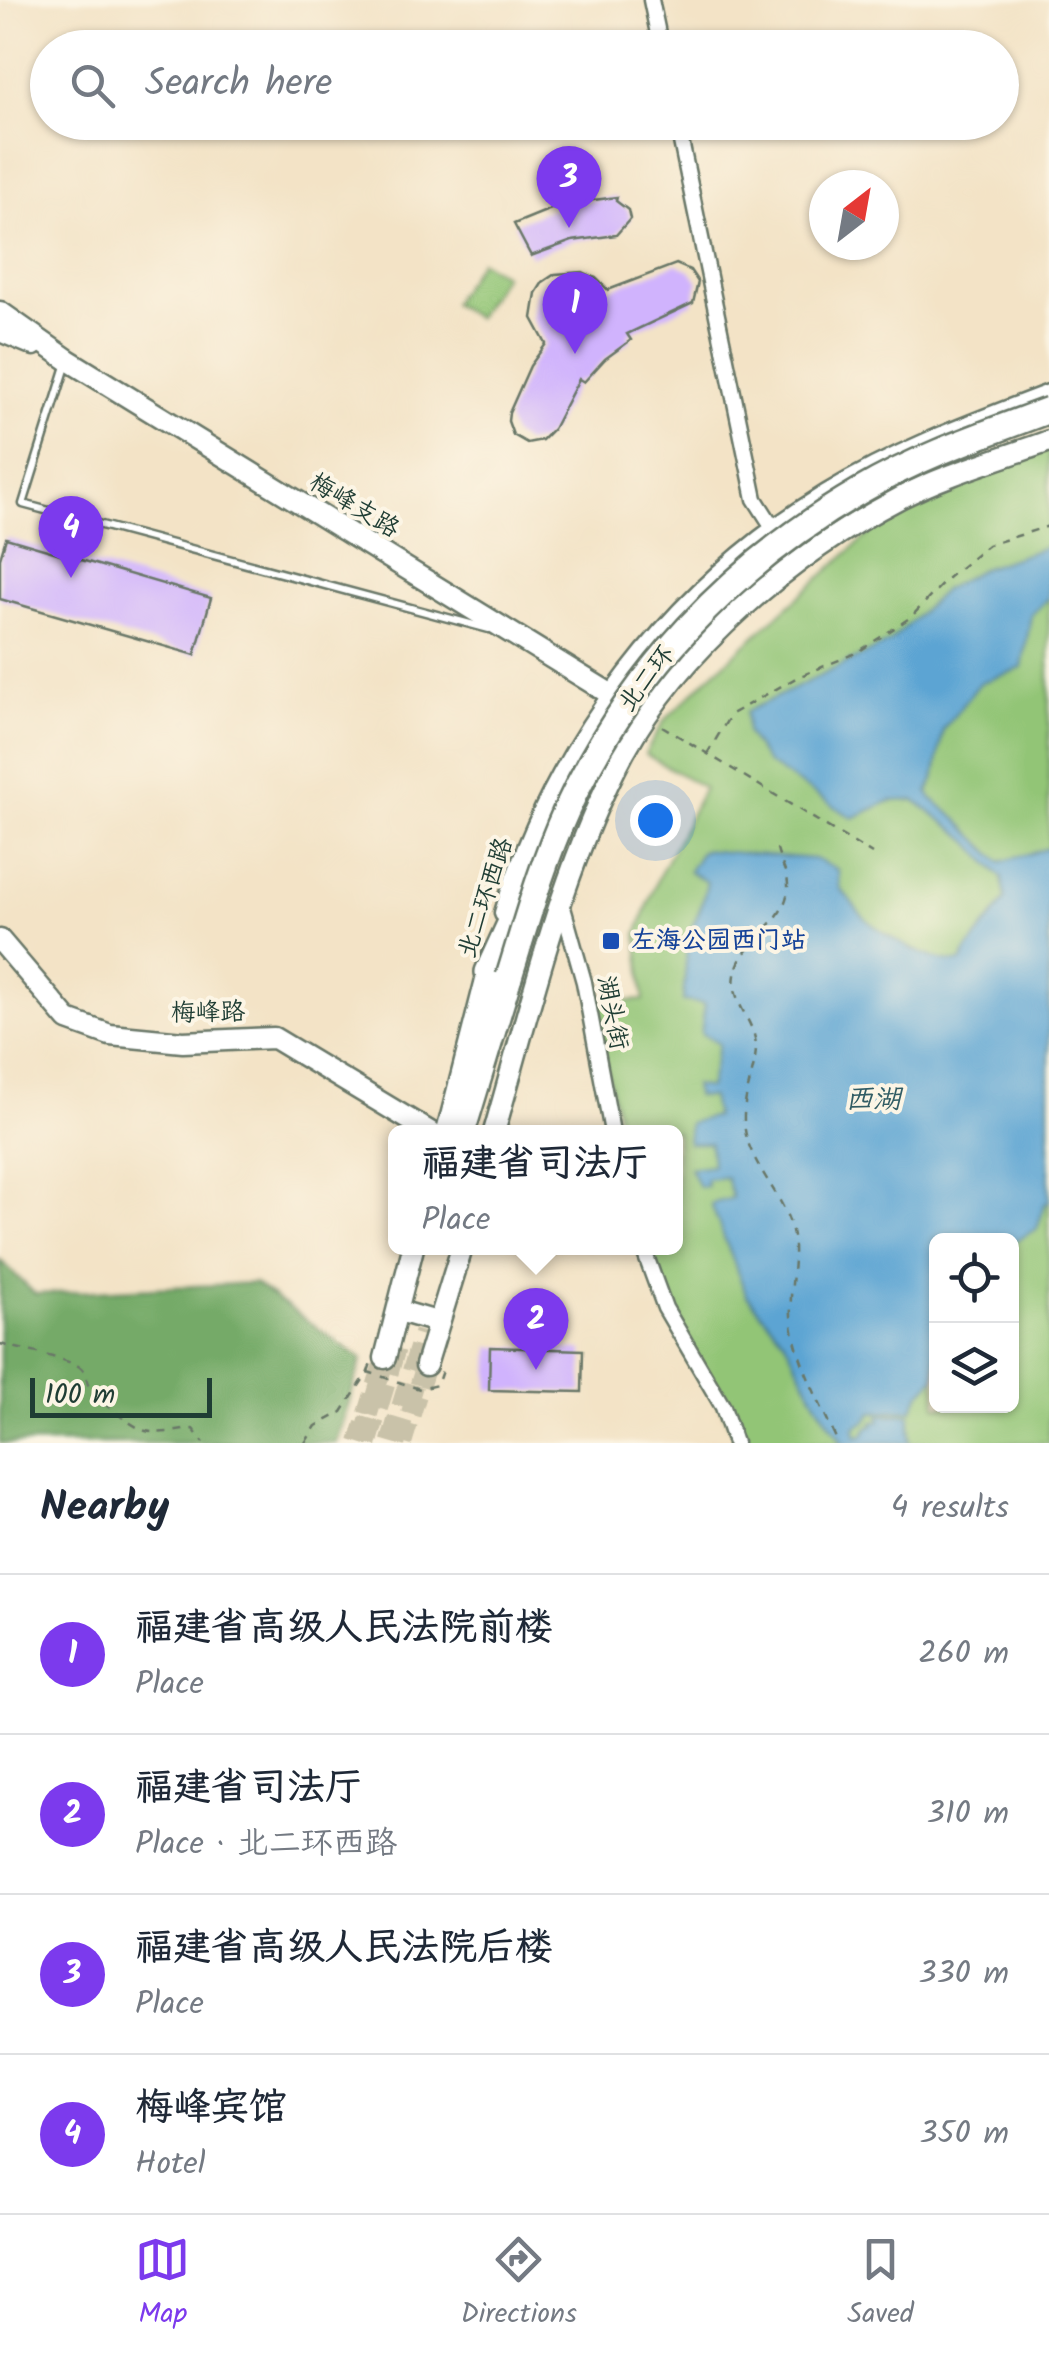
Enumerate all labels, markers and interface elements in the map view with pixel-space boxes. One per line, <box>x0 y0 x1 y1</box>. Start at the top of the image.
search box <box>30 30 1019 140</box>
text: Search here <box>145 55 332 115</box>
icon: search <box>65 58 120 113</box>
pin: 3 <box>536 146 602 228</box>
north arrow <box>809 170 899 260</box>
pin: 1 <box>542 272 608 354</box>
street label: 梅峰支路 <box>301 463 407 549</box>
pin: 4 <box>38 496 104 578</box>
street label: 北二环 <box>608 637 686 721</box>
your location <box>630 795 681 846</box>
street label: 北二环西路 <box>448 832 524 964</box>
place label: 左海公园西门站 <box>631 921 806 961</box>
marker: 左海公园西门站 <box>600 930 622 952</box>
street label: 湖头街 <box>585 972 639 1054</box>
street label: 梅峰路 <box>170 992 246 1034</box>
water label: 西湖 <box>845 1078 904 1123</box>
popup <box>388 1125 683 1255</box>
text: 福建省司法厅 <box>421 1135 650 1195</box>
text: Place <box>421 1195 490 1246</box>
map controls <box>929 1233 1019 1413</box>
button: locate <box>929 1233 1019 1323</box>
pin: 2 <box>504 1288 568 1370</box>
button: layers <box>929 1323 1019 1413</box>
scale bar <box>30 1373 212 1418</box>
text: 100 m <box>45 1373 115 1418</box>
text: Nearby <box>40 1475 169 1542</box>
text: 4 results <box>891 1483 1009 1534</box>
text: 福建省高级人民法院前楼 <box>135 1599 553 1659</box>
text: 1 <box>68 1629 77 1680</box>
text: 260 m <box>918 1629 1009 1680</box>
text: Place <box>135 1659 204 1710</box>
text: 福建省司法厅 <box>135 1759 363 1819</box>
text: 2 <box>63 1789 82 1840</box>
text: 310 m <box>926 1789 1009 1840</box>
text: Place · 北二环西路 <box>135 1819 397 1870</box>
text: 福建省高级人民法院后楼 <box>135 1919 553 1979</box>
text: 3 <box>64 1949 81 2000</box>
text: 330 m <box>918 1949 1009 2000</box>
text: Place <box>135 1979 204 2030</box>
text: 梅峰宾馆 <box>135 2079 287 2139</box>
text: 4 <box>64 2109 81 2160</box>
text: 350 m <box>919 2109 1009 2160</box>
text: Hotel <box>135 2139 206 2190</box>
tab: Map <box>135 2232 190 2337</box>
tab: Directions <box>461 2232 577 2337</box>
tab: Saved <box>847 2232 914 2337</box>

